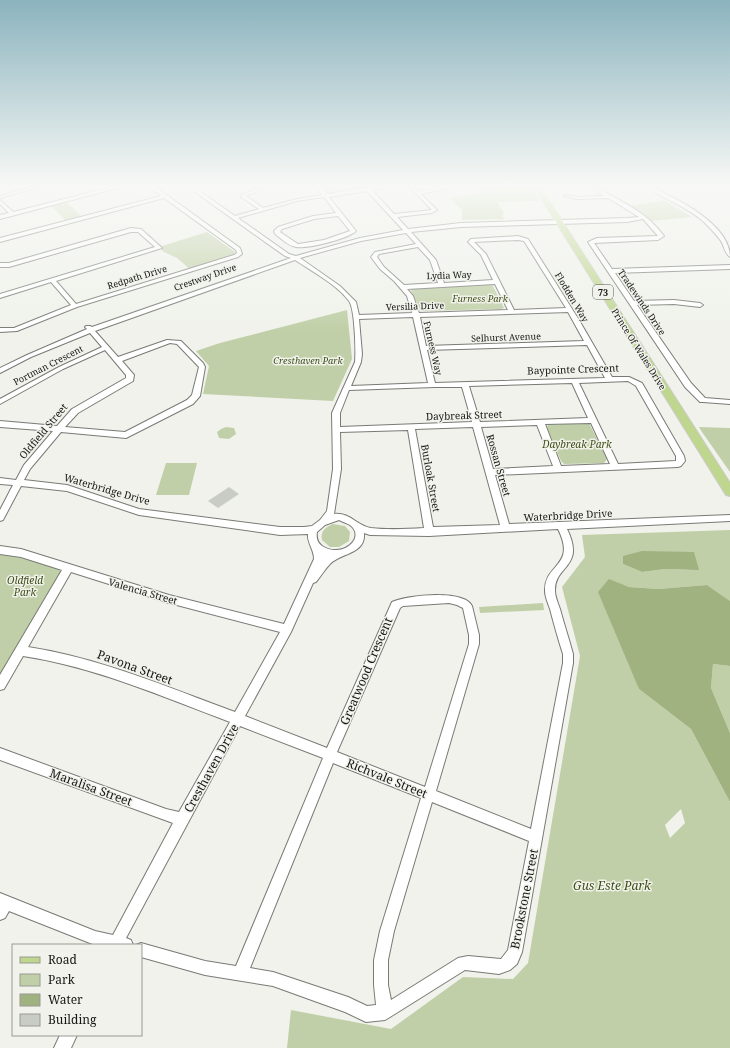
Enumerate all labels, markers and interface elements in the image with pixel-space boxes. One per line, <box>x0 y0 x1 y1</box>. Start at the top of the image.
street label: Crestway Drive <box>172 260 238 294</box>
street label: Redpath Drive <box>106 262 169 292</box>
street label: Tradewinds Drive <box>615 266 669 338</box>
street label: Lydia Way <box>426 268 473 282</box>
street label: Flodden Way <box>552 270 592 325</box>
road number: 73 <box>593 285 613 299</box>
park label: Furness Park <box>451 292 509 305</box>
street label: Versilia Drive <box>386 298 445 314</box>
street label: Prince Of Wales Drive <box>609 306 669 392</box>
street label: Furness Way <box>420 320 446 377</box>
street label: Selhurst Avenue <box>471 329 541 345</box>
street label: Portman Crescent <box>11 342 85 388</box>
park label: Cresthaven Park <box>273 354 344 367</box>
street label: Baypointe Crescent <box>527 360 619 378</box>
street label: Oldfield Street <box>16 400 71 462</box>
street label: Daybreak Street <box>426 407 503 423</box>
street label: Rossan Street <box>483 432 515 498</box>
park label: Daybreak Park <box>541 437 612 451</box>
street label: Burloak Street <box>418 443 444 513</box>
street label: Waterbridge Drive <box>62 470 152 508</box>
street label: Waterbridge Drive <box>523 506 613 524</box>
park label: Oldfield Park <box>7 573 43 599</box>
street label: Valencia Street <box>107 574 179 608</box>
street label: Greatwood Crescent <box>336 615 396 727</box>
street label: Pavona Street <box>95 646 175 688</box>
street label: Cresthaven Drive <box>180 720 242 816</box>
street label: Richvale Street <box>344 754 430 802</box>
street label: Maralisa Street <box>47 764 135 810</box>
street label: Brookstone Street <box>506 847 542 951</box>
park label: Gus Este Park <box>573 877 652 894</box>
legend <box>12 944 142 1036</box>
text: Road <box>48 951 78 968</box>
text: Park <box>48 971 76 988</box>
text: Water <box>48 991 83 1008</box>
text: Building <box>48 1011 97 1028</box>

